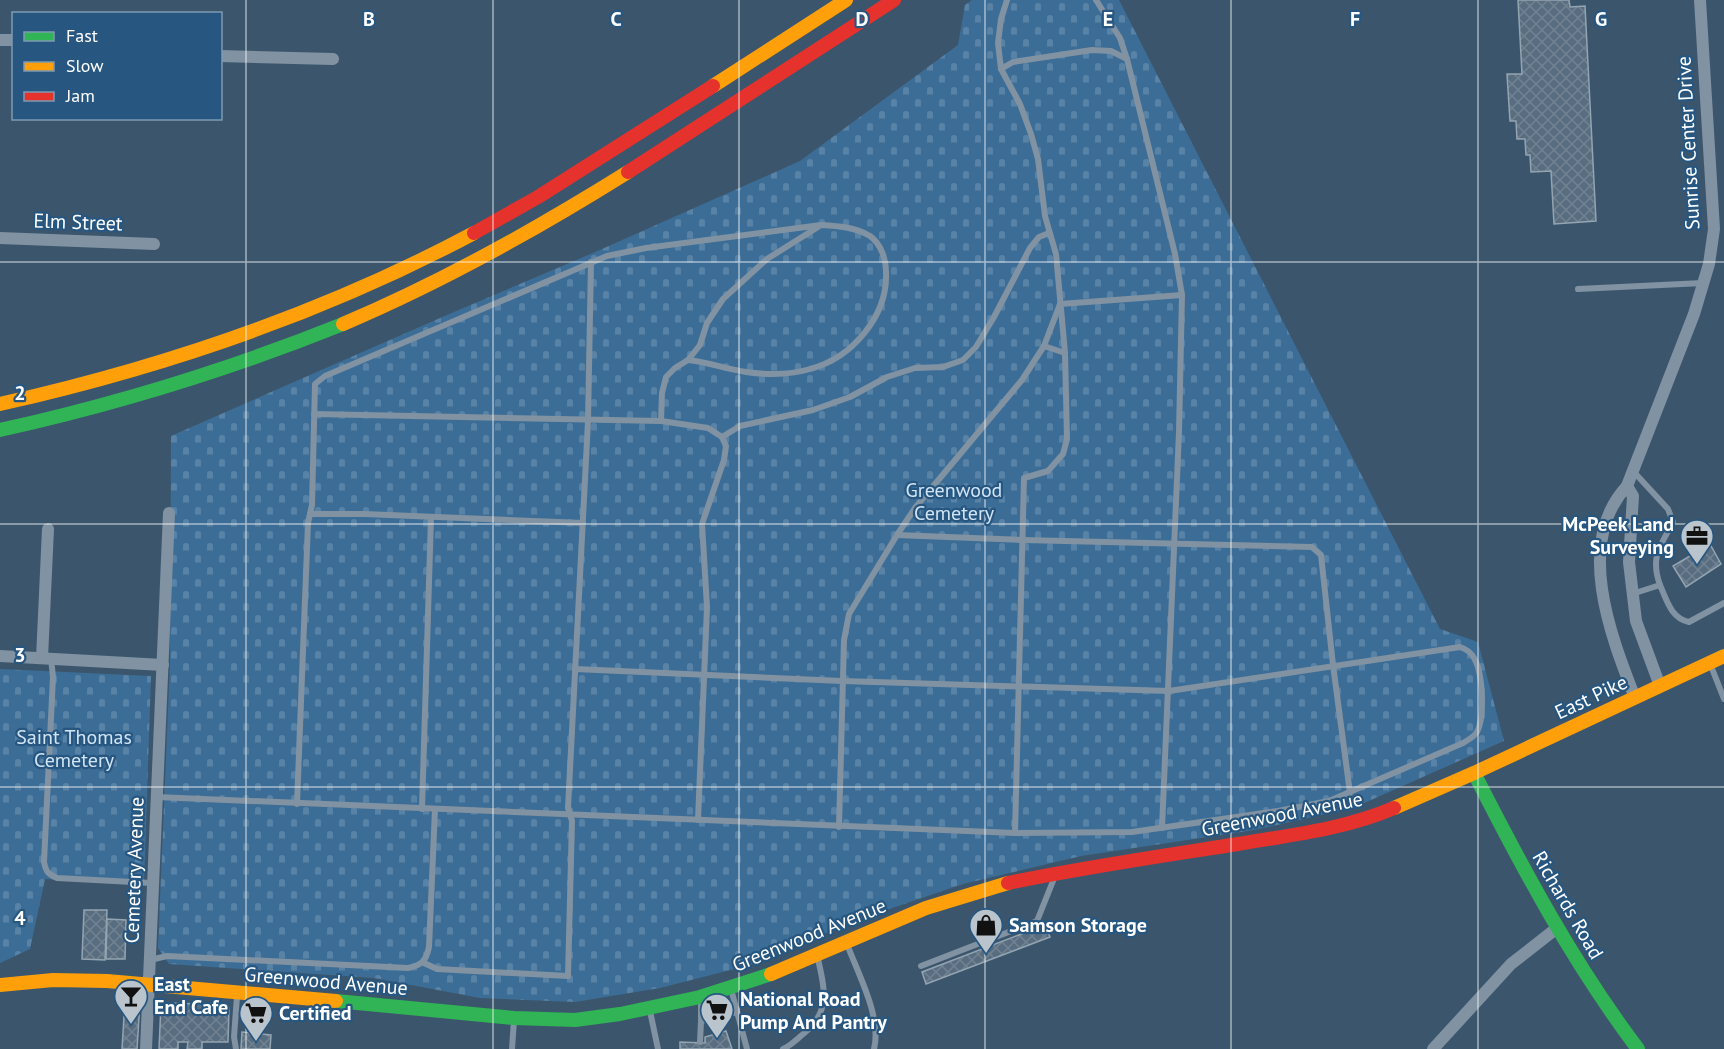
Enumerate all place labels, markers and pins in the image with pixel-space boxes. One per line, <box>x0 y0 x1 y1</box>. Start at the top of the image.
place label: McPeek Land Surveying <box>1562 511 1674 560</box>
office icon: McPeek Land Surveying <box>1679 518 1715 565</box>
shop icon: Samson Storage <box>968 907 1004 954</box>
place label: Samson Storage <box>1009 912 1147 938</box>
place label: East End Cafe <box>154 971 228 1020</box>
bar icon: East End Cafe <box>113 978 149 1025</box>
place label: National Road Pump And Pantry <box>740 986 887 1035</box>
supermarket icon: National Road Pump And Pantry <box>699 992 735 1039</box>
supermarket icon: Certified <box>238 995 274 1042</box>
place label: Certified <box>279 1000 352 1026</box>

